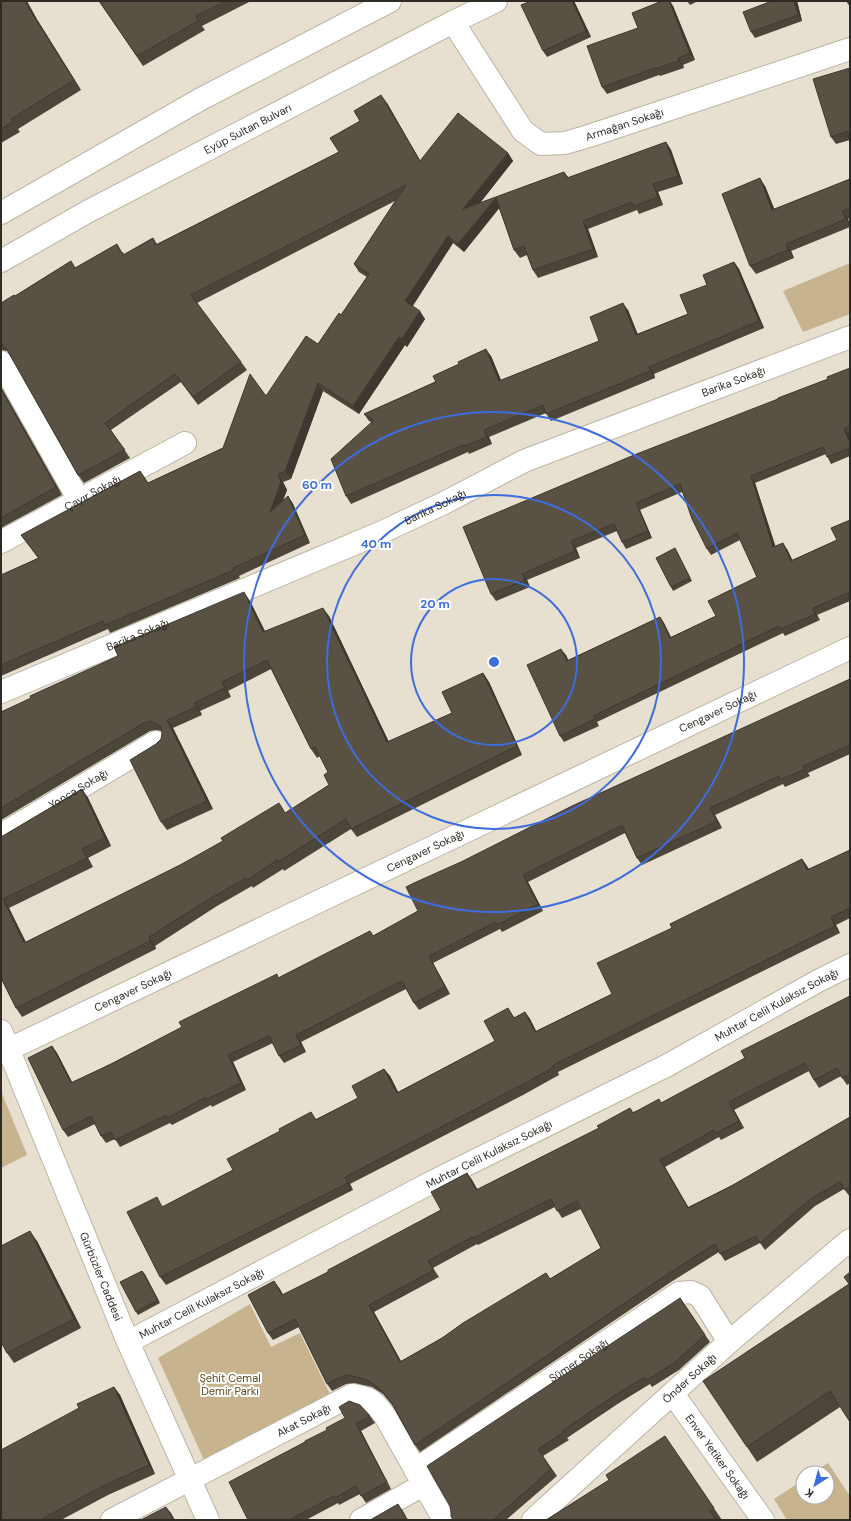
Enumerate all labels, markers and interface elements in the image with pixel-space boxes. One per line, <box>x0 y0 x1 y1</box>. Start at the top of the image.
street label: Eyüp Sultan Bulvarı <box>202 100 294 157</box>
street label: Armağan Sokağı <box>583 105 665 144</box>
street label: Barika Sokağı <box>700 363 767 400</box>
street label: Çayır Sokağı <box>62 472 123 514</box>
text: 60 m <box>302 477 332 493</box>
street label: Barika Sokağı <box>402 486 468 528</box>
text: 40 m <box>361 536 391 552</box>
text: 20 m <box>420 596 450 612</box>
street label: Barika Sokağı <box>104 615 171 654</box>
centre of rings <box>487 655 501 669</box>
street label: Cengaver Sokağı <box>677 687 759 736</box>
street label: Yonca Sokağı <box>46 766 110 812</box>
street label: Cengaver Sokağı <box>384 826 466 875</box>
street label: Muhtar Celil Kulaksız Sokağı <box>712 965 841 1044</box>
street label: Cengaver Sokağı <box>92 966 174 1015</box>
street label: Muhtar Celil Kulaksız Sokağı <box>423 1117 554 1191</box>
street label: Gürbüzler Caddesi <box>77 1230 126 1323</box>
street label: Muhtar Celil Kulaksız Sokağı <box>137 1265 266 1342</box>
street label: Sümer Sokağı <box>546 1335 611 1385</box>
street label: Önder Sokağı <box>659 1350 719 1406</box>
park label: Şehit Cemal Demir Parkı <box>199 1371 261 1398</box>
street label: Akat Sokağı <box>274 1400 333 1440</box>
street label: Enver Yetiker Sokağı <box>683 1411 753 1502</box>
north arrow <box>795 1465 835 1505</box>
text: K <box>802 1485 816 1501</box>

